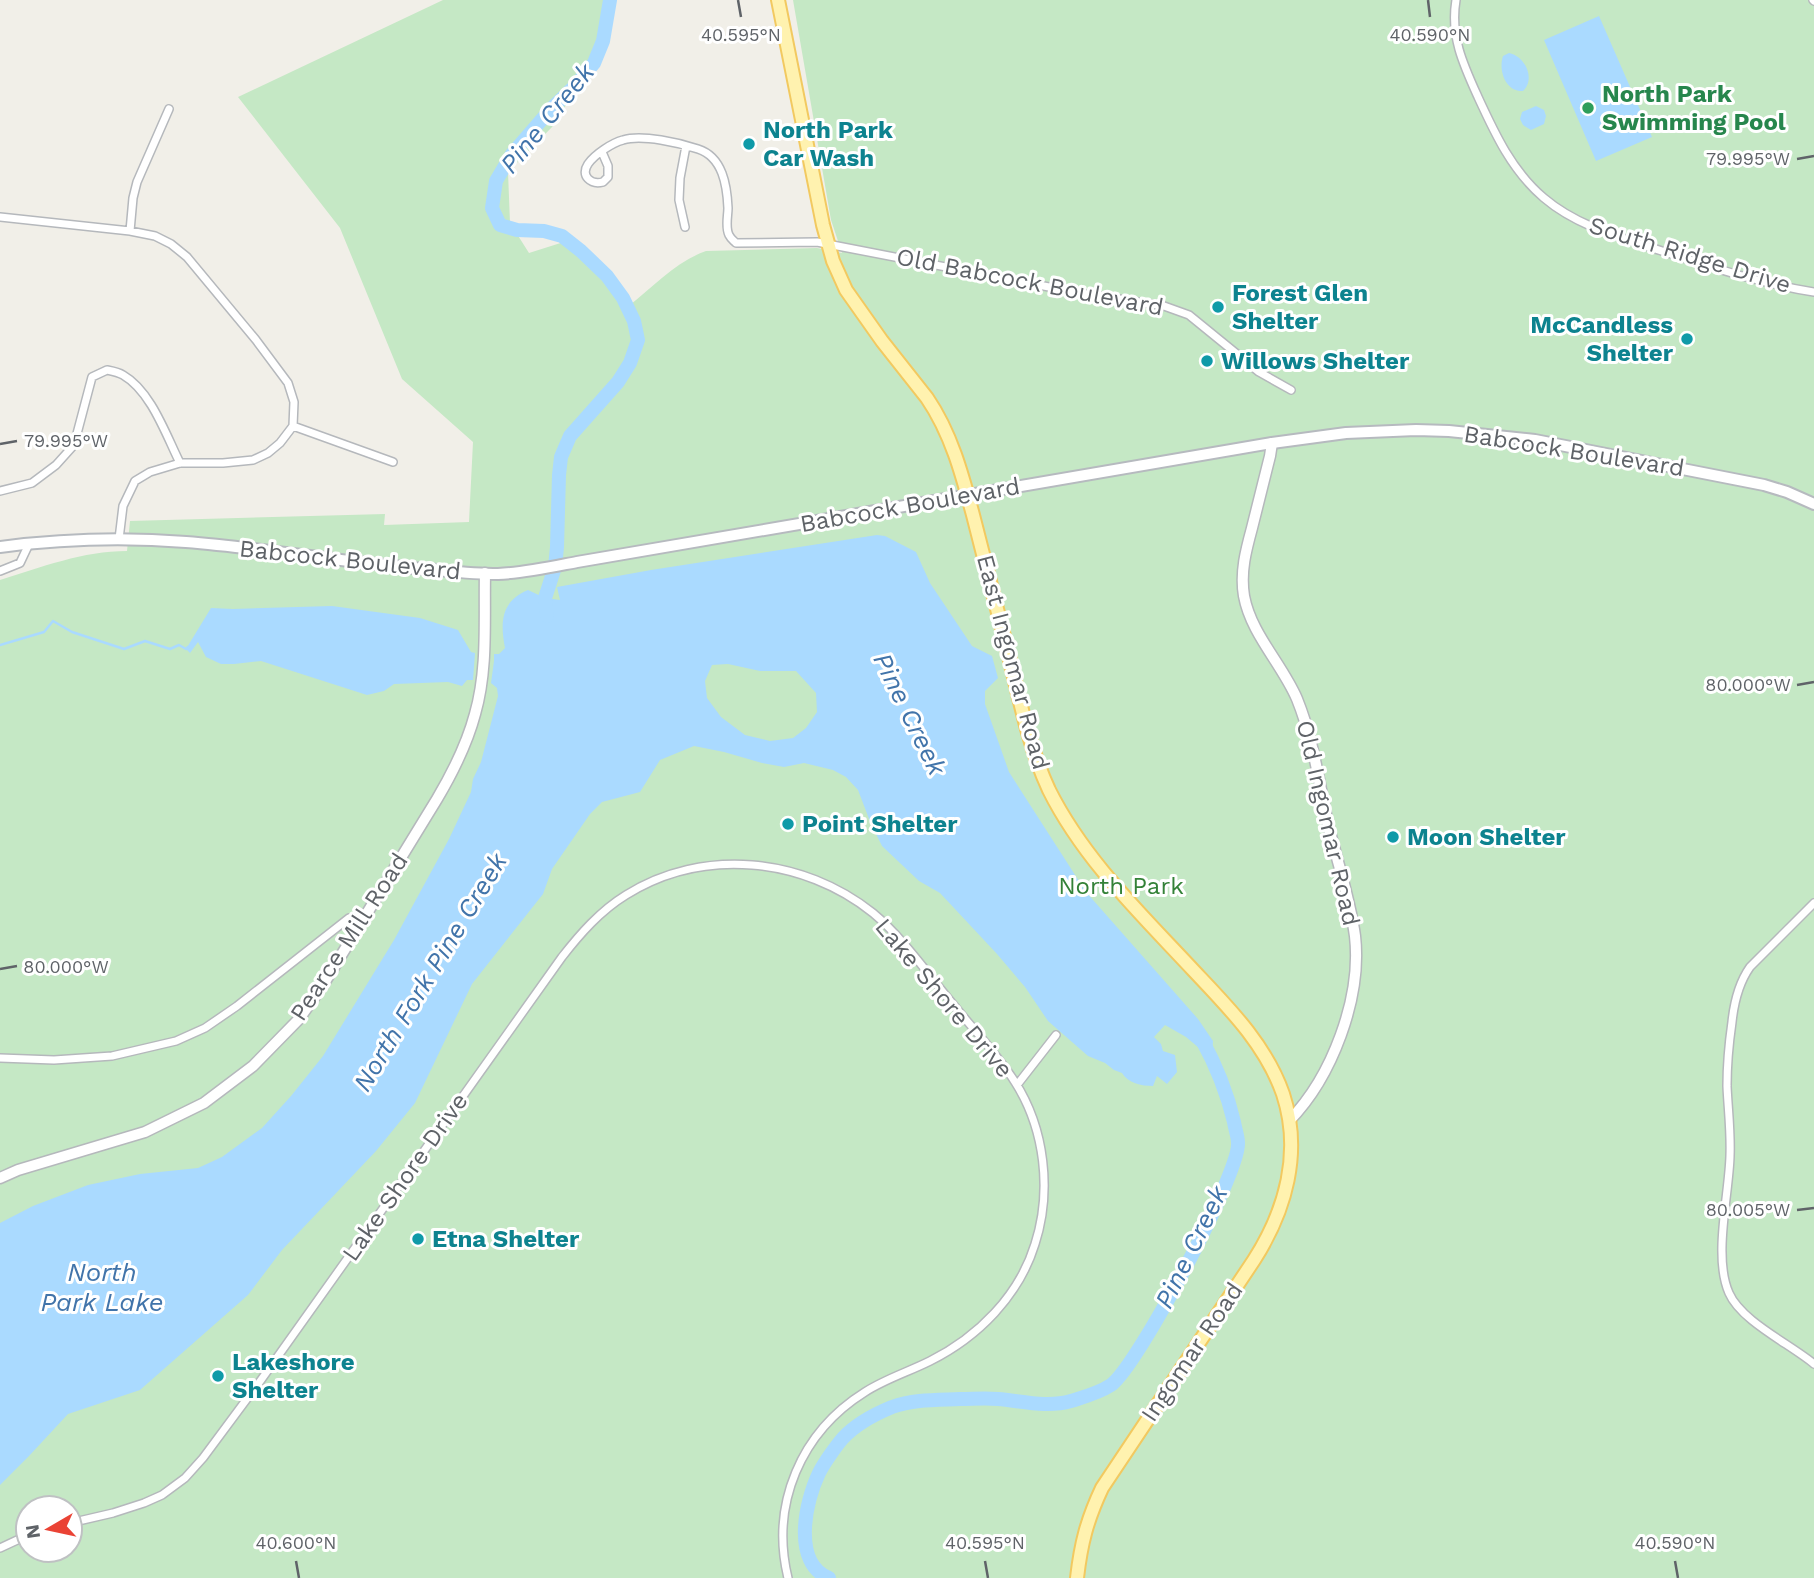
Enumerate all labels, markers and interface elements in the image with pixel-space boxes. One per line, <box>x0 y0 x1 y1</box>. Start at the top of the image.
text: 40.595°N <box>701 24 781 45</box>
text: 40.590°N <box>1390 24 1470 45</box>
water label: Pine Creek <box>494 56 601 179</box>
place label: North Park Swimming Pool <box>1602 80 1786 136</box>
marker: North Park Swimming Pool <box>1580 100 1596 116</box>
place label: North Park Car Wash <box>763 116 893 172</box>
marker: North Park Car Wash <box>741 136 757 152</box>
text: 79.995°W <box>1706 148 1790 169</box>
street label: South Ridge Drive <box>1586 211 1794 299</box>
street label: Old Babcock Boulevard <box>894 242 1166 322</box>
place label: Forest Glen Shelter <box>1232 279 1368 335</box>
marker: Forest Glen Shelter <box>1210 299 1226 315</box>
place label: McCandless Shelter <box>1530 311 1674 367</box>
marker: McCandless Shelter <box>1679 331 1695 347</box>
place label: Willows Shelter <box>1221 347 1410 375</box>
marker: Willows Shelter <box>1199 353 1215 369</box>
street label: Babcock Boulevard <box>1462 420 1686 482</box>
text: 79.995°W <box>24 430 108 451</box>
street label: Babcock Boulevard <box>798 472 1022 538</box>
street label: Babcock Boulevard <box>238 534 462 586</box>
street label: East Ingomar Road <box>971 552 1055 772</box>
water label: Pine Creek <box>867 648 953 781</box>
text: 80.000°W <box>1705 674 1791 695</box>
street label: Old Ingomar Road <box>1291 718 1365 928</box>
place label: Point Shelter <box>802 810 958 838</box>
marker: Point Shelter <box>780 816 796 832</box>
place label: Moon Shelter <box>1407 823 1566 851</box>
marker: Moon Shelter <box>1385 829 1401 845</box>
water label: North Fork Pine Creek <box>347 847 513 1097</box>
street label: Pearce Mill Road <box>284 848 414 1026</box>
park label: North Park <box>1058 872 1184 900</box>
street label: Lake Shore Drive <box>869 913 1019 1083</box>
text: 80.000°W <box>23 956 109 977</box>
street label: Lake Shore Drive <box>336 1087 474 1267</box>
water label: Pine Creek <box>1148 1180 1234 1313</box>
text: 80.005°W <box>1706 1199 1790 1220</box>
place label: Etna Shelter <box>432 1225 580 1253</box>
marker: Etna Shelter <box>410 1231 426 1247</box>
water label: North Park Lake <box>40 1257 164 1317</box>
street label: Ingomar Road <box>1135 1277 1249 1427</box>
place label: Lakeshore Shelter <box>232 1348 355 1404</box>
marker: Lakeshore Shelter <box>210 1368 226 1384</box>
north arrow <box>14 1494 84 1564</box>
text: N <box>20 1523 45 1540</box>
text: 40.600°N <box>255 1532 337 1553</box>
text: 40.595°N <box>945 1532 1025 1553</box>
text: 40.590°N <box>1635 1532 1715 1553</box>

